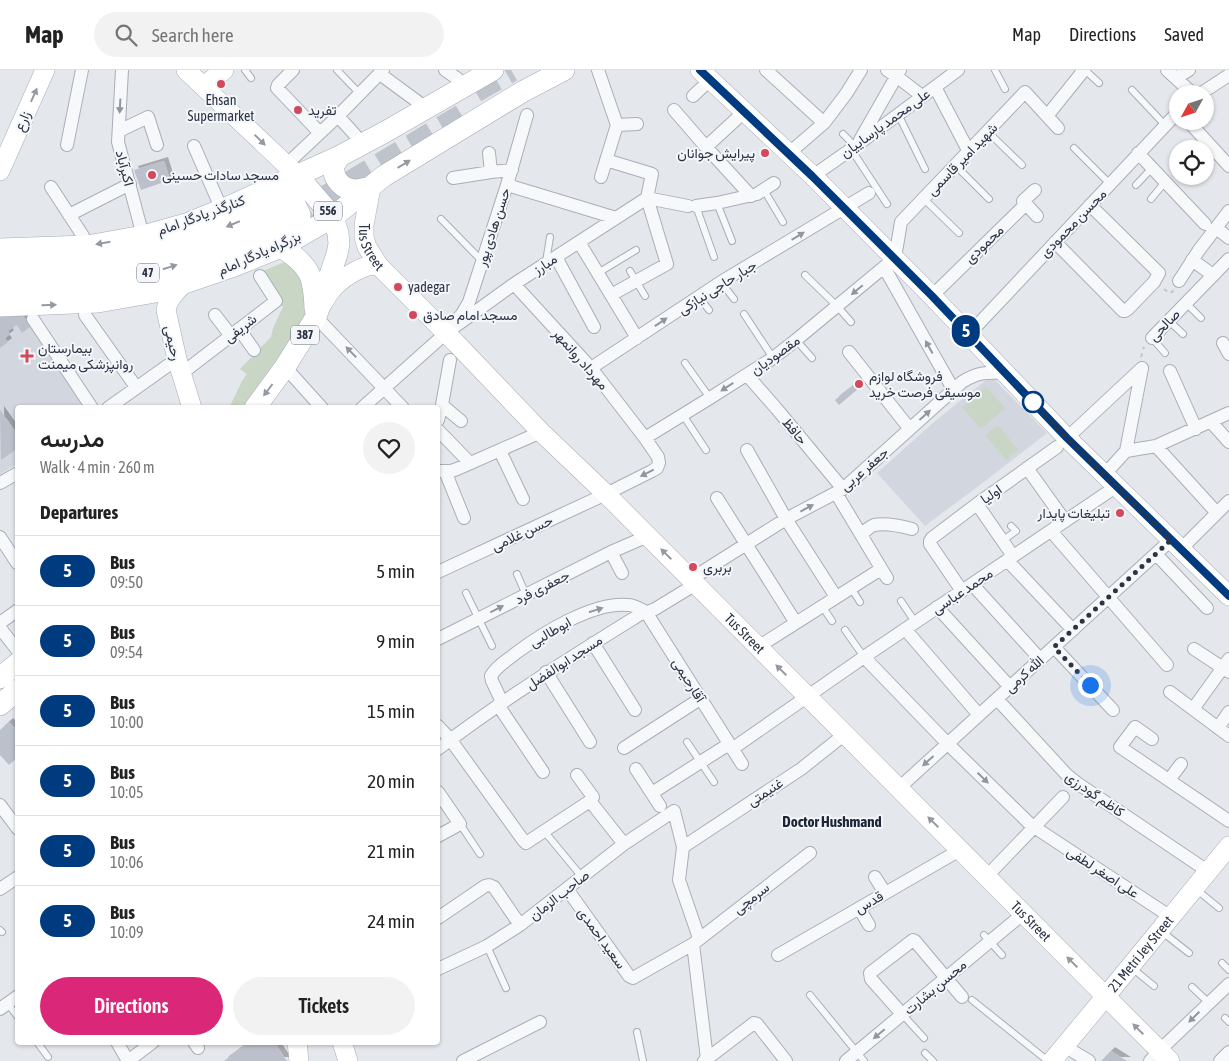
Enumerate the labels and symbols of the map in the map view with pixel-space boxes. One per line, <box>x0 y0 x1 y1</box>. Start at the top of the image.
marker: Ehsan Supermarket <box>215 78 227 90</box>
street label: علی محمد پارساییان <box>837 85 934 162</box>
north arrow <box>1169 85 1214 130</box>
one-way arrow <box>30 88 38 102</box>
place label: Ehsan Supermarket <box>188 92 254 124</box>
one-way arrow <box>116 98 124 114</box>
place label: تفرید <box>308 102 336 119</box>
marker: تفرید <box>292 104 304 116</box>
street label: زارع <box>11 108 36 135</box>
street label: شهید امیر قاسمی <box>923 119 1001 199</box>
one-way arrow <box>253 134 265 146</box>
place label: پیرایش جوانان <box>677 145 755 163</box>
marker: پیرایش جوانان <box>759 147 771 159</box>
street label: اکبرآباد <box>112 148 137 188</box>
one-way arrow <box>398 159 411 169</box>
place label: مسجد سادات حسینی <box>162 167 279 184</box>
marker: مسجد سادات حسینی <box>146 169 158 181</box>
street label: حسن هادی پور <box>473 186 515 270</box>
street label: محسن محمودی <box>1036 186 1110 261</box>
street label: کنارگذر یادگار امام <box>155 192 247 239</box>
road number: 556 <box>314 202 342 220</box>
one-way arrow <box>225 220 240 228</box>
street label: محمودی <box>961 222 1007 267</box>
street label: Tus Street <box>356 223 387 274</box>
street label: بزرگراه یادگار امام <box>215 228 303 279</box>
one-way arrow <box>792 231 805 240</box>
one-way arrow <box>95 239 111 247</box>
street label: مبارز <box>529 250 561 279</box>
street label: جبار حاجی نیازکی <box>675 256 760 318</box>
one-way arrow <box>162 263 177 271</box>
road number: 47 <box>137 264 159 282</box>
place label: yadegar <box>408 279 450 295</box>
marker: yadegar <box>392 281 404 293</box>
one-way arrow <box>851 284 864 295</box>
one-way arrow <box>41 300 57 308</box>
street label: صالحی <box>1145 306 1184 345</box>
place label: مسجد امام صادق <box>423 307 518 324</box>
marker: مسجد امام صادق <box>407 309 419 321</box>
street label: شریفی <box>221 310 260 346</box>
line badge: 5 <box>950 315 982 347</box>
one-way arrow <box>654 317 668 327</box>
street label: رحیمی <box>160 324 185 363</box>
street label: مهرداد روانمهر <box>549 324 612 394</box>
road number: 387 <box>291 326 319 344</box>
street label: مقصودیان <box>747 332 803 379</box>
place label: بیمارستان روانپزشکی میمنت <box>38 340 134 374</box>
one-way arrow <box>924 340 933 354</box>
one-way arrow <box>345 347 357 359</box>
marker: بیمارستان روانپزشکی میمنت <box>20 349 34 363</box>
place label: فروشگاه لوازم موسیقی فرصت خرید <box>869 368 981 401</box>
marker: فروشگاه لوازم موسیقی فرصت خرید <box>853 378 865 390</box>
one-way arrow <box>721 382 734 392</box>
one-way arrow <box>263 383 273 397</box>
unlabelled marker <box>1022 391 1044 413</box>
one-way arrow <box>918 409 930 421</box>
street label: حافظ <box>779 414 811 448</box>
street label: جعفر عربی <box>837 444 892 495</box>
one-way arrow <box>640 469 654 477</box>
street label: اولیا <box>977 481 1005 508</box>
one-way arrow <box>800 504 814 512</box>
place label: تبلیغات پایدار <box>1037 505 1110 523</box>
marker: تبلیغات پایدار <box>1114 507 1126 519</box>
street label: حسن غلامی <box>489 512 556 555</box>
one-way arrow <box>661 549 673 561</box>
place label: بربری <box>703 559 732 576</box>
marker: بربری <box>687 561 699 573</box>
street label: محمد عباسی <box>928 565 996 618</box>
street label: جعفری فرد <box>512 566 572 608</box>
one-way arrow <box>490 605 504 613</box>
one-way arrow <box>588 606 603 614</box>
street label: Tus Street <box>721 610 768 657</box>
street label: ابوطالبی <box>526 614 574 651</box>
street label: مسجد ابوالفضل <box>523 631 606 693</box>
street label: الله کرمی <box>1001 652 1047 696</box>
street label: آقارحیمی <box>668 655 710 707</box>
one-way arrow <box>775 664 787 676</box>
your location <box>1078 673 1103 698</box>
one-way arrow <box>922 756 935 767</box>
street label: کاظم گودرزی <box>1062 768 1128 821</box>
one-way arrow <box>976 772 988 784</box>
street label: غنیمتی <box>744 775 786 810</box>
district label: Doctor Hushmand <box>782 813 882 830</box>
one-way arrow <box>927 816 939 828</box>
street label: علی‌ اصغر لطفی <box>1063 843 1142 902</box>
street label: صاحب الزمان <box>526 866 593 924</box>
street label: سرمچی <box>730 879 773 919</box>
street label: قدس <box>852 887 887 917</box>
street label: Tus Street <box>1008 898 1054 945</box>
street label: سعید احمدی <box>574 904 629 972</box>
street label: 21 Metri Jey Street <box>1105 913 1176 995</box>
street label: محسن بشارت <box>901 956 970 1018</box>
one-way arrow <box>1066 956 1078 968</box>
one-way arrow <box>1189 1011 1201 1023</box>
one-way arrow <box>1132 1023 1144 1035</box>
one-way arrow <box>873 1028 885 1040</box>

